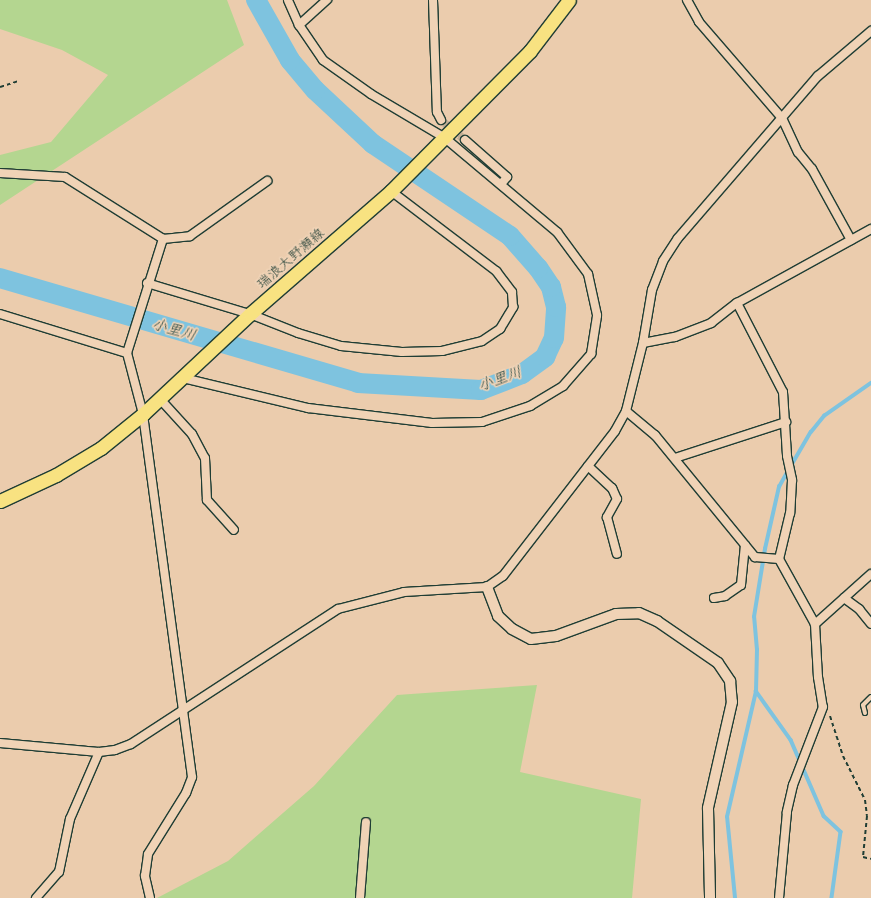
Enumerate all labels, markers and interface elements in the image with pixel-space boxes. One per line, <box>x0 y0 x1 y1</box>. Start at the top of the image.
street label: 瑞浪大野瀬線 <box>253 224 327 292</box>
water label: 小里川 <box>150 315 198 345</box>
water label: 小里川 <box>476 363 524 395</box>

